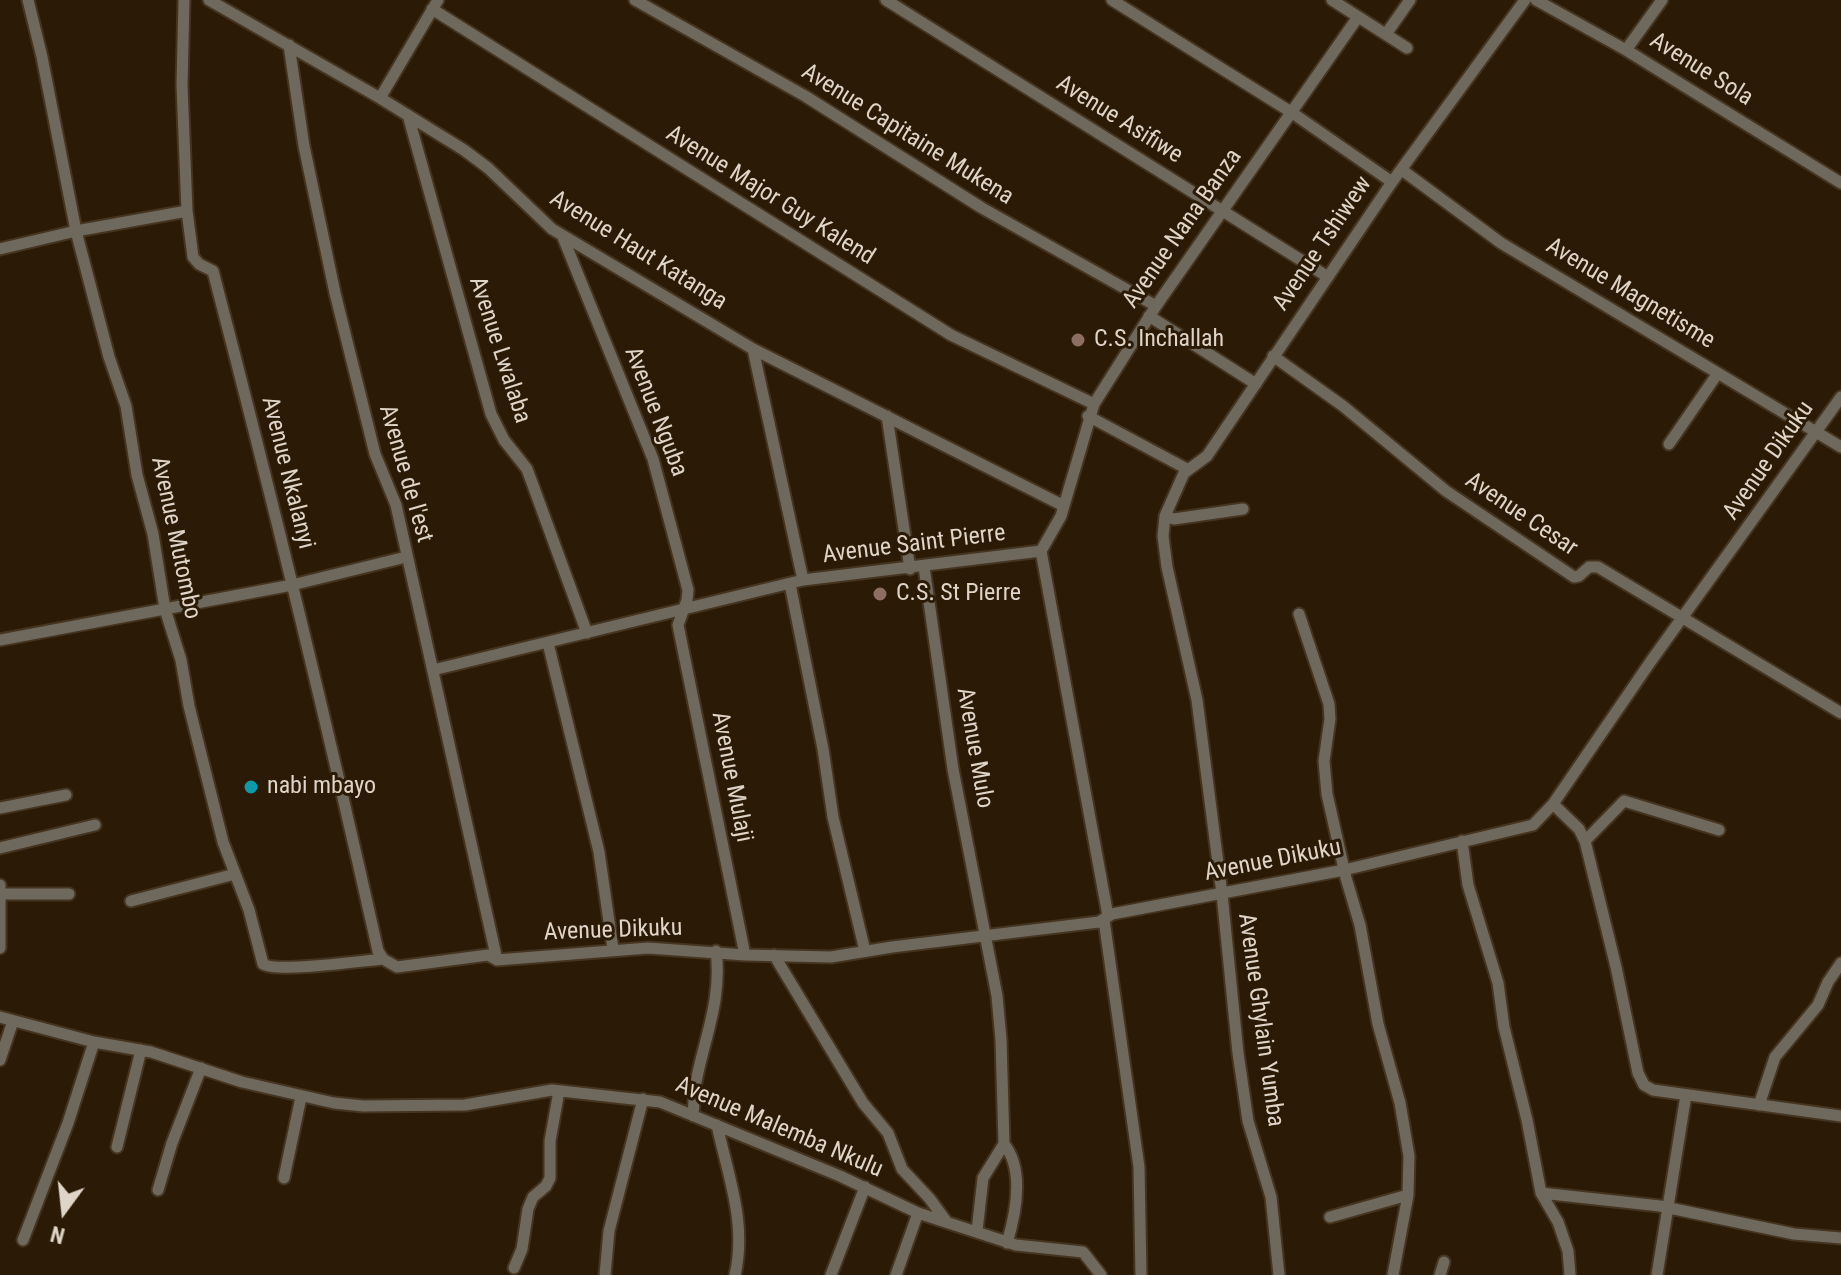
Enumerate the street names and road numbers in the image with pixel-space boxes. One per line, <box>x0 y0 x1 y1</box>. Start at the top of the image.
street label: Avenue Sola <box>1644 27 1758 113</box>
street label: Avenue Capitaine Mukena <box>796 58 1018 212</box>
street label: Avenue Asifiwe <box>1051 70 1187 170</box>
street label: Avenue Major Guy Kalend <box>660 120 880 272</box>
street label: Avenue Nana Banza <box>1117 144 1249 314</box>
street label: Avenue Tshiwew <box>1267 171 1379 317</box>
street label: Avenue Haut Katanga <box>544 185 732 317</box>
street label: Avenue Magnetisme <box>1540 232 1720 356</box>
street label: Avenue Lwalaba <box>462 273 536 427</box>
street label: Avenue Nguba <box>617 343 693 481</box>
street label: Avenue Nkalanyi <box>254 394 320 552</box>
street label: Avenue Dikuku <box>1717 396 1821 526</box>
street label: Avenue de l'est <box>372 402 438 546</box>
street label: Avenue Mutombo <box>144 454 206 622</box>
street label: Avenue Cesar <box>1459 467 1583 563</box>
street label: Avenue Saint Pierre <box>821 519 1007 571</box>
street label: Avenue Mulo <box>949 685 999 811</box>
street label: Avenue Mulaji <box>704 709 758 845</box>
street label: Avenue Dikuku <box>1202 834 1344 888</box>
street label: Avenue Ghylain Yumba <box>1231 911 1289 1129</box>
street label: Avenue Dikuku <box>543 914 683 948</box>
street label: Avenue Malemba Nkulu <box>671 1071 887 1185</box>

